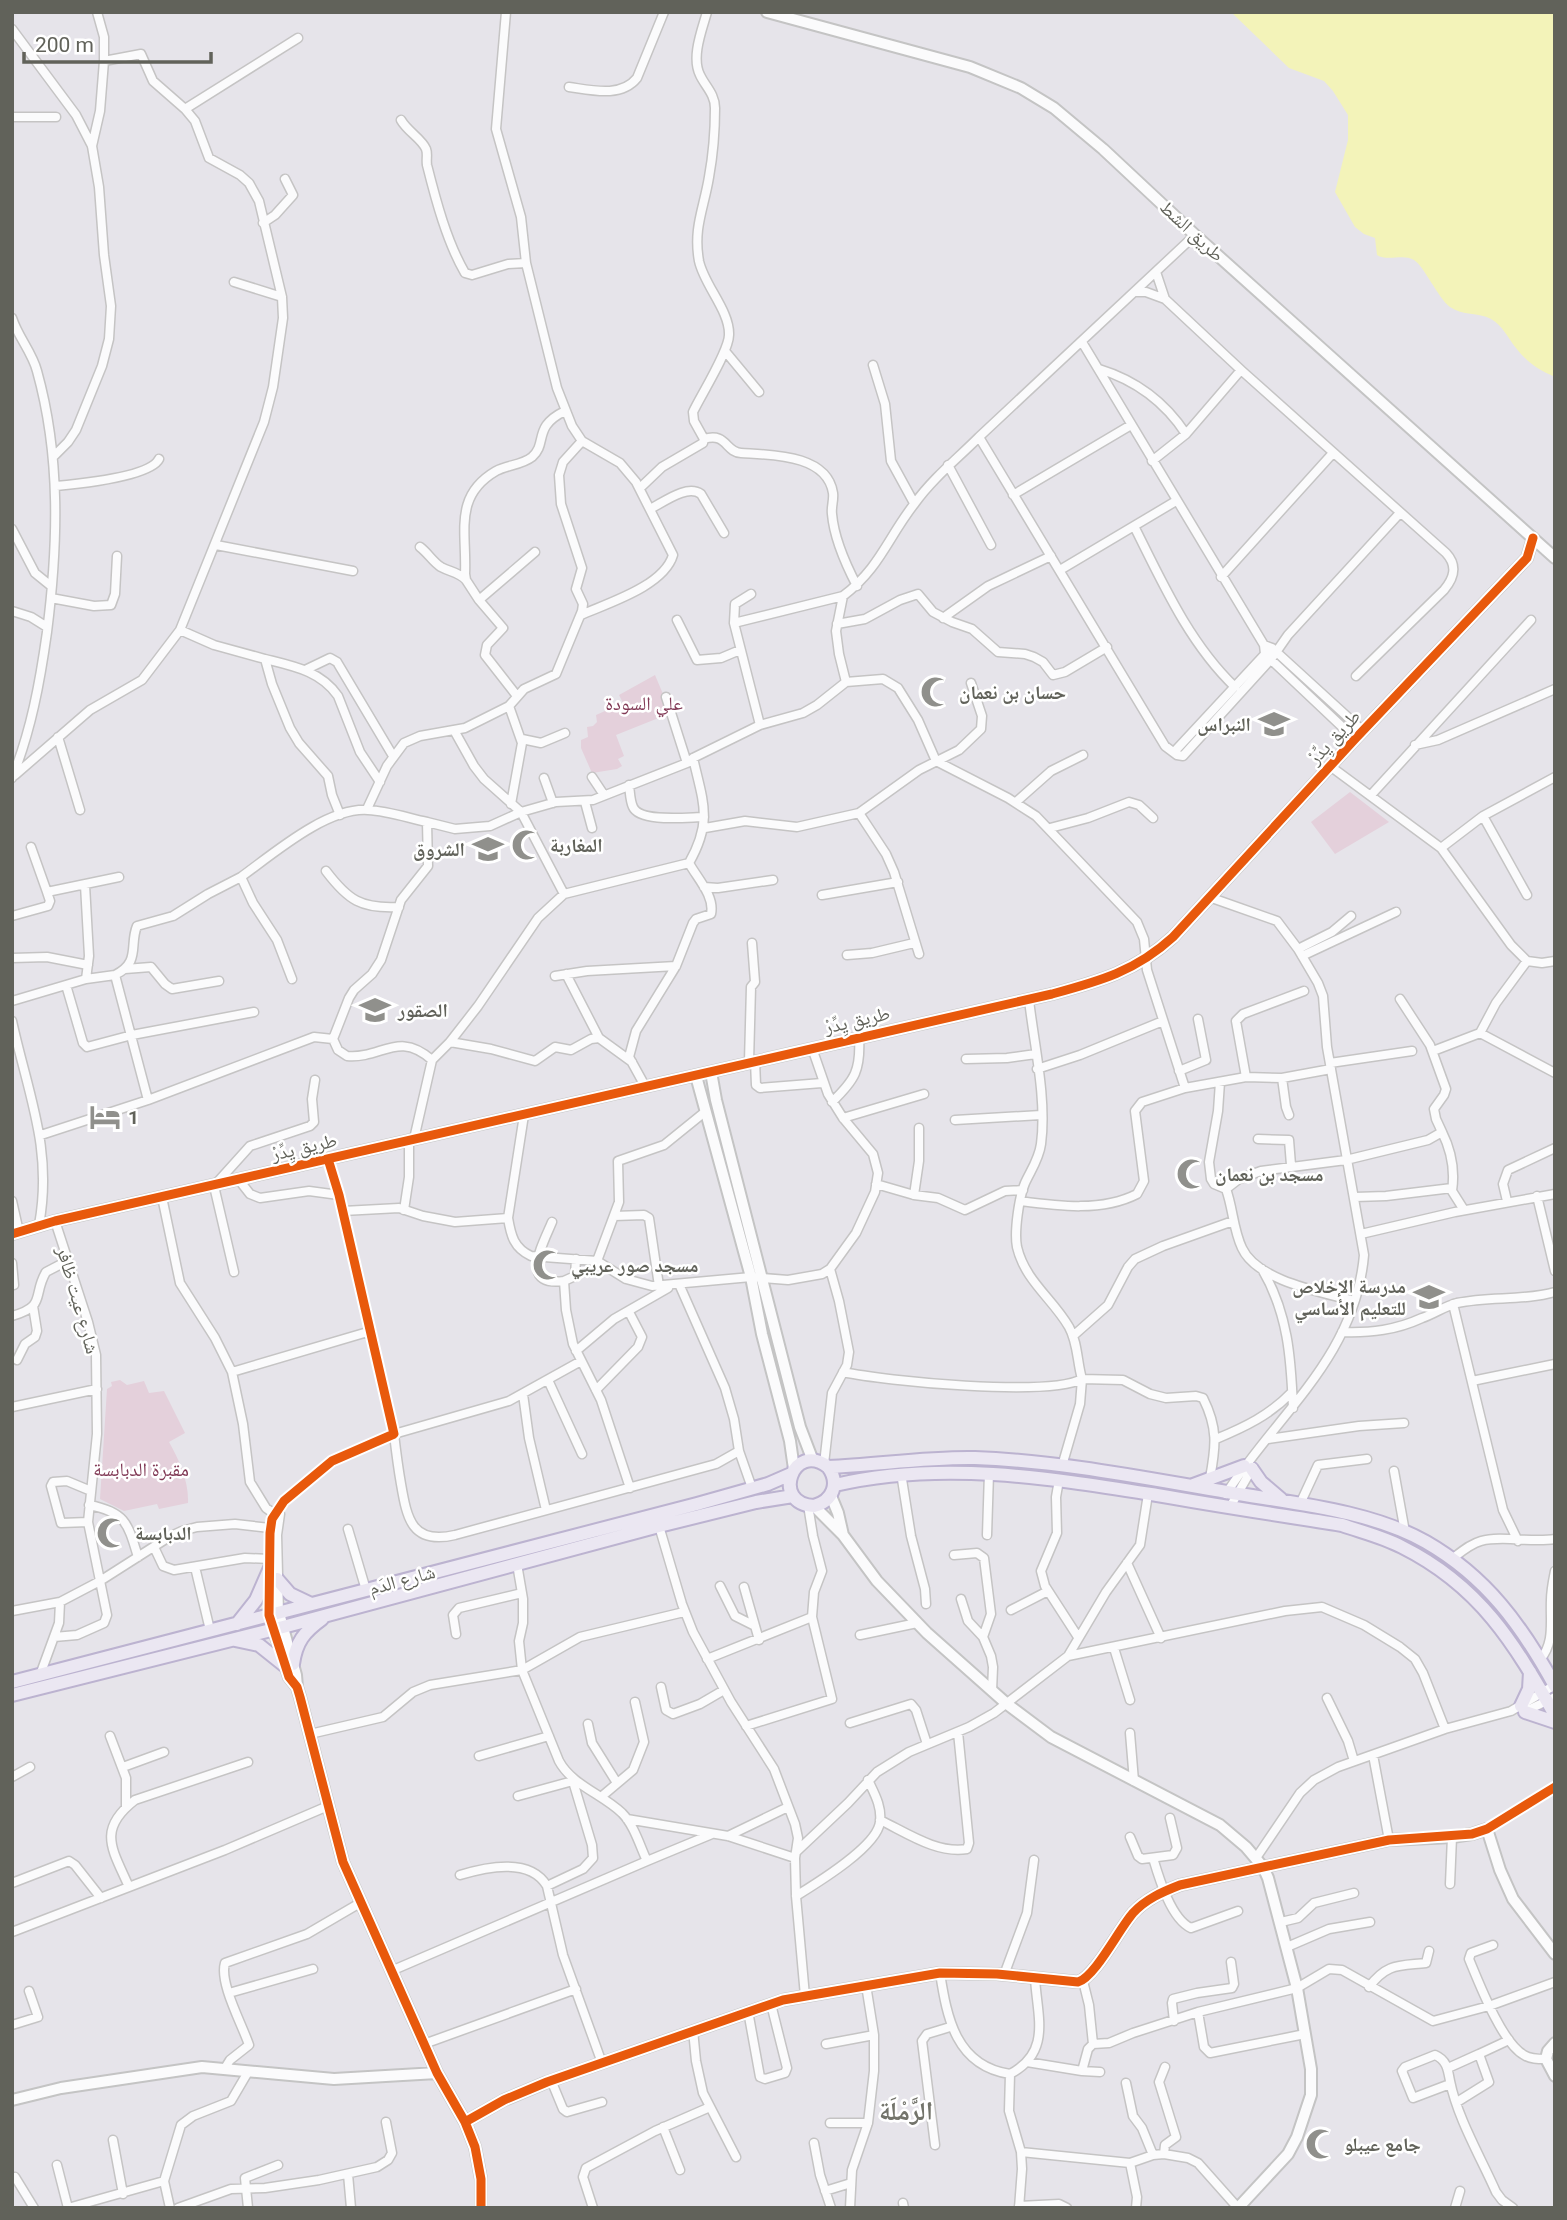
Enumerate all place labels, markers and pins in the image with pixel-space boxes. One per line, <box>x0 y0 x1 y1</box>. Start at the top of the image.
mosque icon: حسان بن نعمان <box>919 675 953 709</box>
place label: حسان بن نعمان <box>959 681 1066 704</box>
school or university icon: النبراس <box>1257 707 1291 741</box>
place label: النبراس <box>1197 713 1251 736</box>
mosque icon: المغاربة <box>510 828 544 862</box>
school or university icon: الشروق <box>471 832 505 866</box>
place label: المغاربة <box>550 834 603 857</box>
place label: الشروق <box>413 838 465 861</box>
school or university icon: الصقور <box>358 993 392 1027</box>
place label: الصقور <box>397 999 448 1022</box>
hotel icon: 1 <box>88 1100 122 1134</box>
place label: 1 <box>128 1106 139 1129</box>
mosque icon: مسجد بن نعمان <box>1175 1157 1209 1191</box>
place label: مسجد بن نعمان <box>1215 1163 1324 1186</box>
mosque icon: مسجد صور عريبي <box>531 1248 565 1282</box>
place label: مسجد صور عريبي <box>571 1254 698 1280</box>
place label: مدرسة الإخلاص للتعليم الأساسي <box>1292 1275 1406 1323</box>
school or university icon: مدرسة الإخلاص للتعليم الأساسي <box>1412 1280 1446 1314</box>
mosque icon: الدبابسة <box>95 1516 129 1550</box>
place label: الدبابسة <box>135 1522 192 1545</box>
mosque icon: جامع عيبلو <box>1304 2127 1338 2161</box>
place label: جامع عيبلو <box>1344 2133 1421 2157</box>

